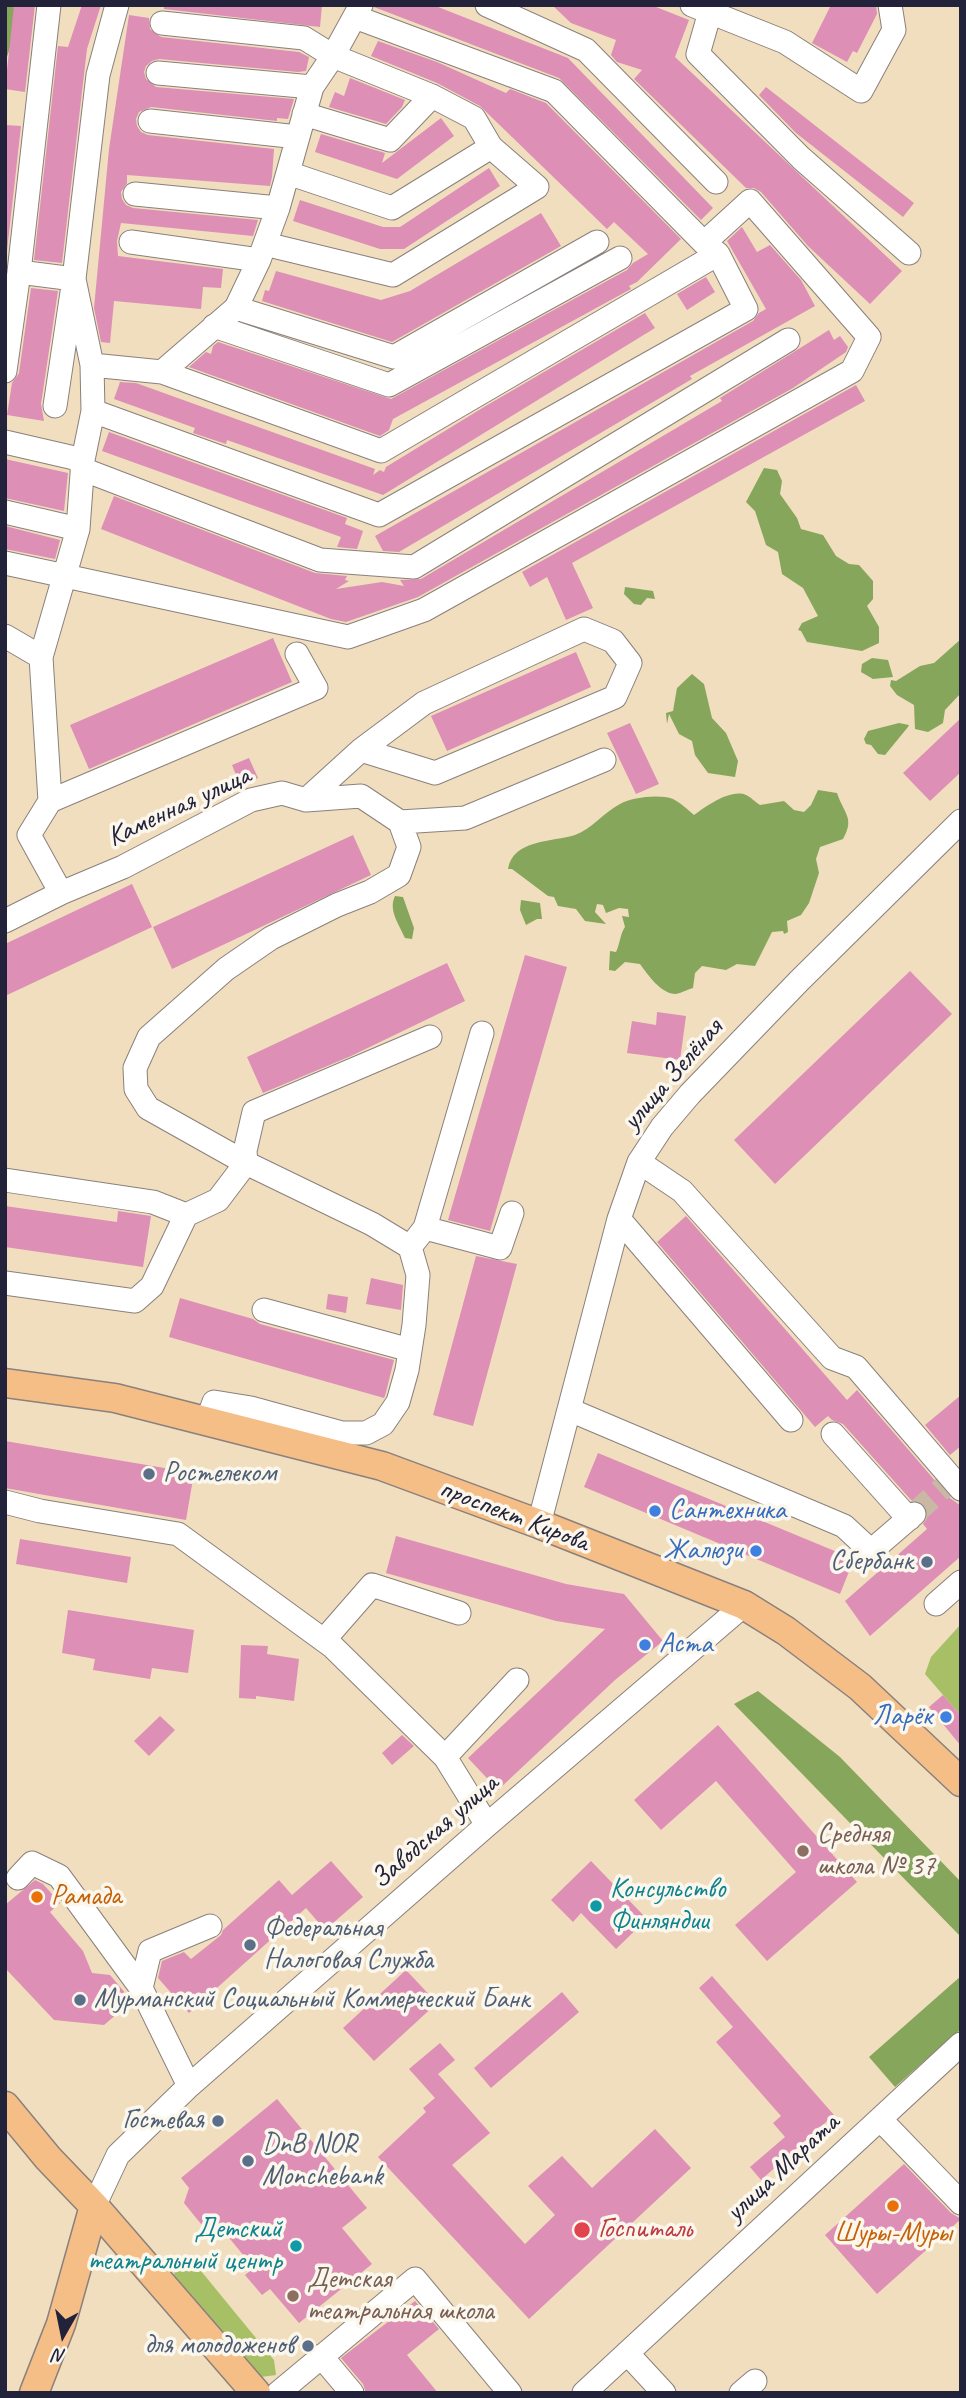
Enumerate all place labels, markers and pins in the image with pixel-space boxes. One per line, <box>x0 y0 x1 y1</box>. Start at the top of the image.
place label: Ростелеком <box>163 1457 276 1491</box>
marker: Ростелеком <box>141 1466 157 1482</box>
place label: Сантехника <box>669 1494 786 1528</box>
marker: Сантехника <box>647 1503 663 1519</box>
place label: Жалюзи <box>663 1534 742 1568</box>
marker: Жалюзи <box>748 1543 764 1559</box>
place label: Сбербанк <box>830 1545 913 1579</box>
marker: Сбербанк <box>919 1554 935 1570</box>
place label: Аста <box>659 1628 712 1662</box>
marker: Аста <box>637 1637 653 1653</box>
place label: Ларёк <box>873 1700 932 1734</box>
marker: Ларёк <box>938 1709 954 1725</box>
place label: Средняя школа № 37 <box>817 1818 935 1884</box>
marker: Средняя школа № 37 <box>795 1843 811 1859</box>
place label: Консульство Финляндии <box>610 1873 725 1939</box>
place label: Рамада <box>51 1880 121 1914</box>
marker: Рамада <box>29 1889 45 1905</box>
marker: Консульство Финляндии <box>588 1898 604 1914</box>
place label: Федеральная Налоговая Служба <box>264 1912 433 1978</box>
marker: Федеральная Налоговая Служба <box>242 1937 258 1953</box>
place label: Мурманский Социальный Коммерческий Банк <box>94 1983 529 2017</box>
marker: Мурманский Социальный Коммерческий Банк <box>72 1992 88 2008</box>
place label: Гостевая <box>122 2104 204 2138</box>
marker: Гостевая <box>210 2113 226 2129</box>
place label: DnB NOR Monchebank <box>262 2128 383 2194</box>
marker: DnB NOR Monchebank <box>240 2153 256 2169</box>
marker: Шуры-Муры <box>885 2198 901 2214</box>
place label: Детский театральный центр <box>88 2213 282 2279</box>
place label: Госпиталь <box>598 2213 692 2247</box>
place label: Шуры-Муры <box>834 2217 952 2251</box>
marker: Госпиталь <box>572 2220 592 2240</box>
marker: Детский театральный центр <box>288 2238 304 2254</box>
place label: Детская театральная школа <box>307 2263 494 2329</box>
marker: Детская театральная школа <box>285 2288 301 2304</box>
place label: для молодоженов <box>144 2329 294 2363</box>
marker: для молодоженов <box>300 2338 316 2354</box>

